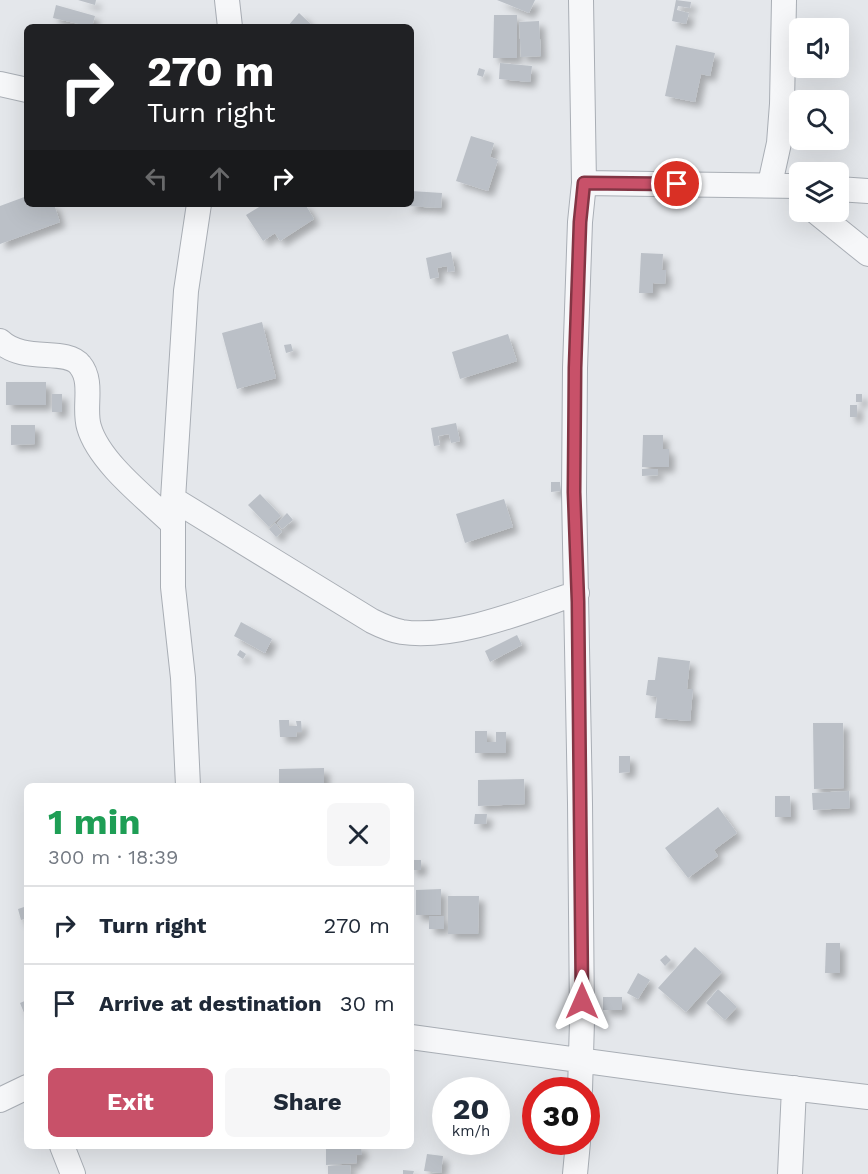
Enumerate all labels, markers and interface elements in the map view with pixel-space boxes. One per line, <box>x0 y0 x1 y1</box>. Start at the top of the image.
map controls <box>789 18 849 222</box>
button: sound <box>789 18 849 78</box>
text: 270 m <box>147 47 274 96</box>
icon: right <box>48 48 126 126</box>
button: search <box>789 90 849 150</box>
text: Turn right <box>147 97 276 129</box>
pin <box>651 158 702 209</box>
icon: left <box>140 162 173 195</box>
icon: ahead <box>203 162 236 195</box>
icon: right <box>266 162 299 195</box>
button: layers <box>789 162 849 222</box>
icon: arrive <box>660 167 693 200</box>
text: 1 min <box>48 801 140 843</box>
button: close <box>327 803 390 866</box>
text: 300 m · 18:39 <box>48 845 178 869</box>
icon: right <box>48 909 81 942</box>
text: Turn right <box>99 913 206 938</box>
text: 270 m <box>324 913 390 938</box>
position arrow <box>550 969 614 1033</box>
icon: arrive <box>48 987 81 1020</box>
text: Arrive at destination <box>99 991 322 1016</box>
text: 30 m <box>340 991 395 1016</box>
button: Exit <box>48 1068 213 1137</box>
button: Share <box>225 1068 390 1137</box>
speed limit sign: 30 <box>522 1077 600 1155</box>
text: 20 <box>452 1091 490 1126</box>
text: km/h <box>452 1122 490 1140</box>

